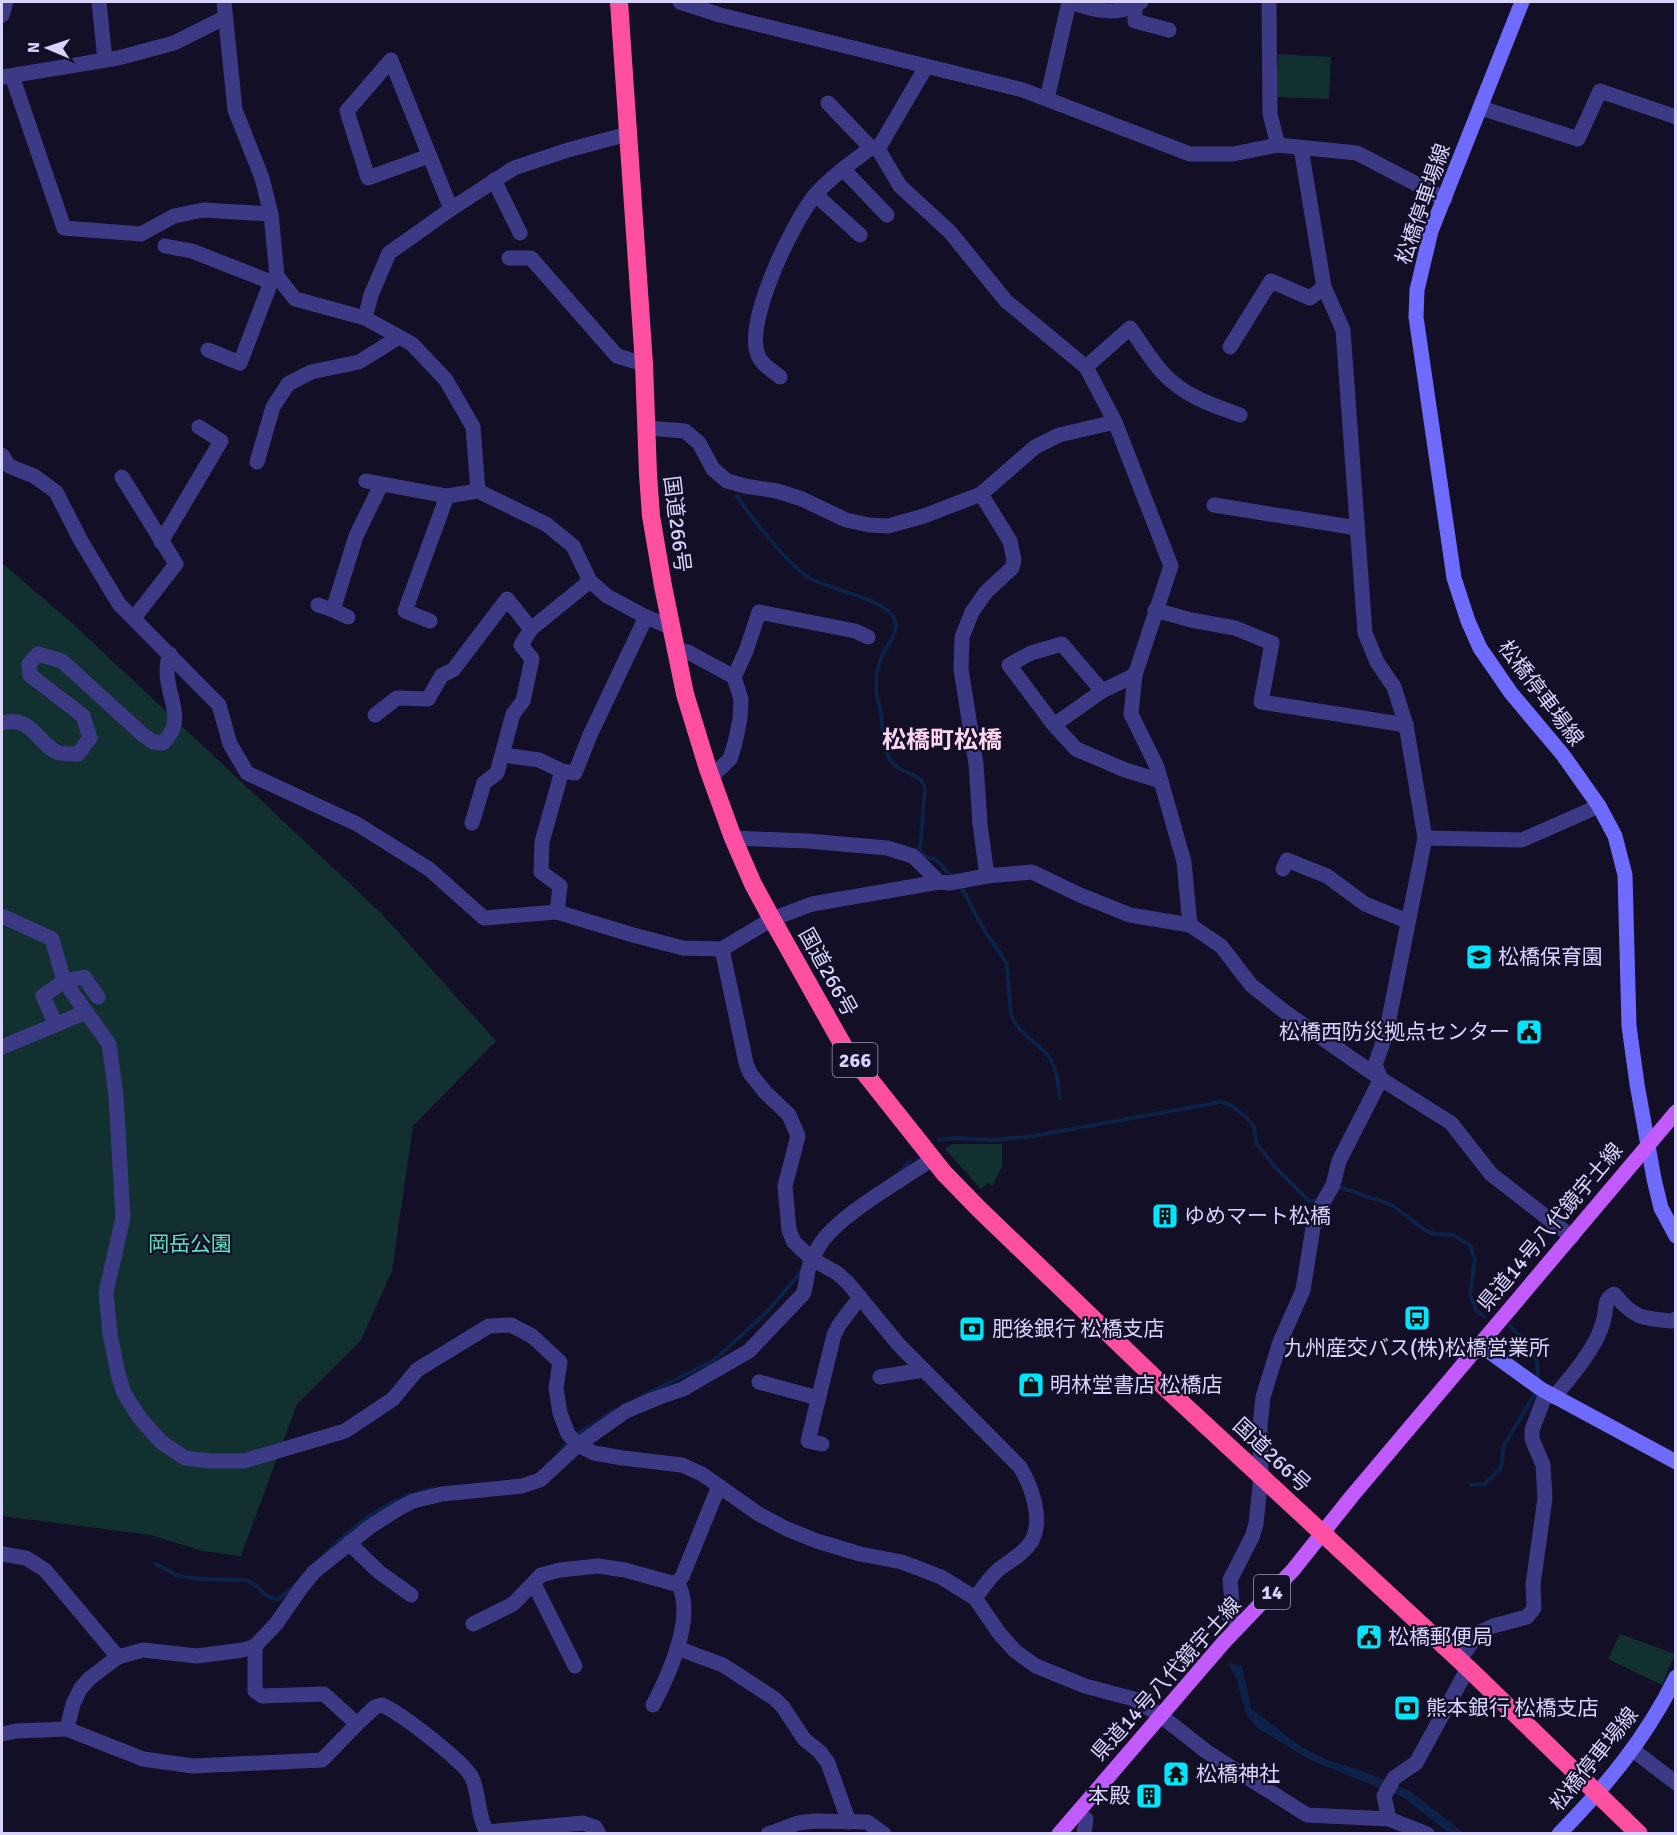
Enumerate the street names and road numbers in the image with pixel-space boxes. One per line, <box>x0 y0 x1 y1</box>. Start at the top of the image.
street label: 松橋停車場線 <box>1390 140 1456 268</box>
street label: 国道266号 <box>658 474 696 574</box>
street label: 松橋停車場線 <box>1493 635 1589 751</box>
street label: 国道266号 <box>793 923 863 1021</box>
road number: 266 <box>832 1043 878 1077</box>
street label: 県道14号八代鏡宇土線 <box>1472 1138 1628 1316</box>
street label: 国道266号 <box>1228 1412 1316 1498</box>
road number: 14 <box>1254 1575 1290 1609</box>
street label: 県道14号八代鏡宇土線 <box>1086 1592 1246 1766</box>
street label: 松橋停車場線 <box>1544 1702 1644 1816</box>

